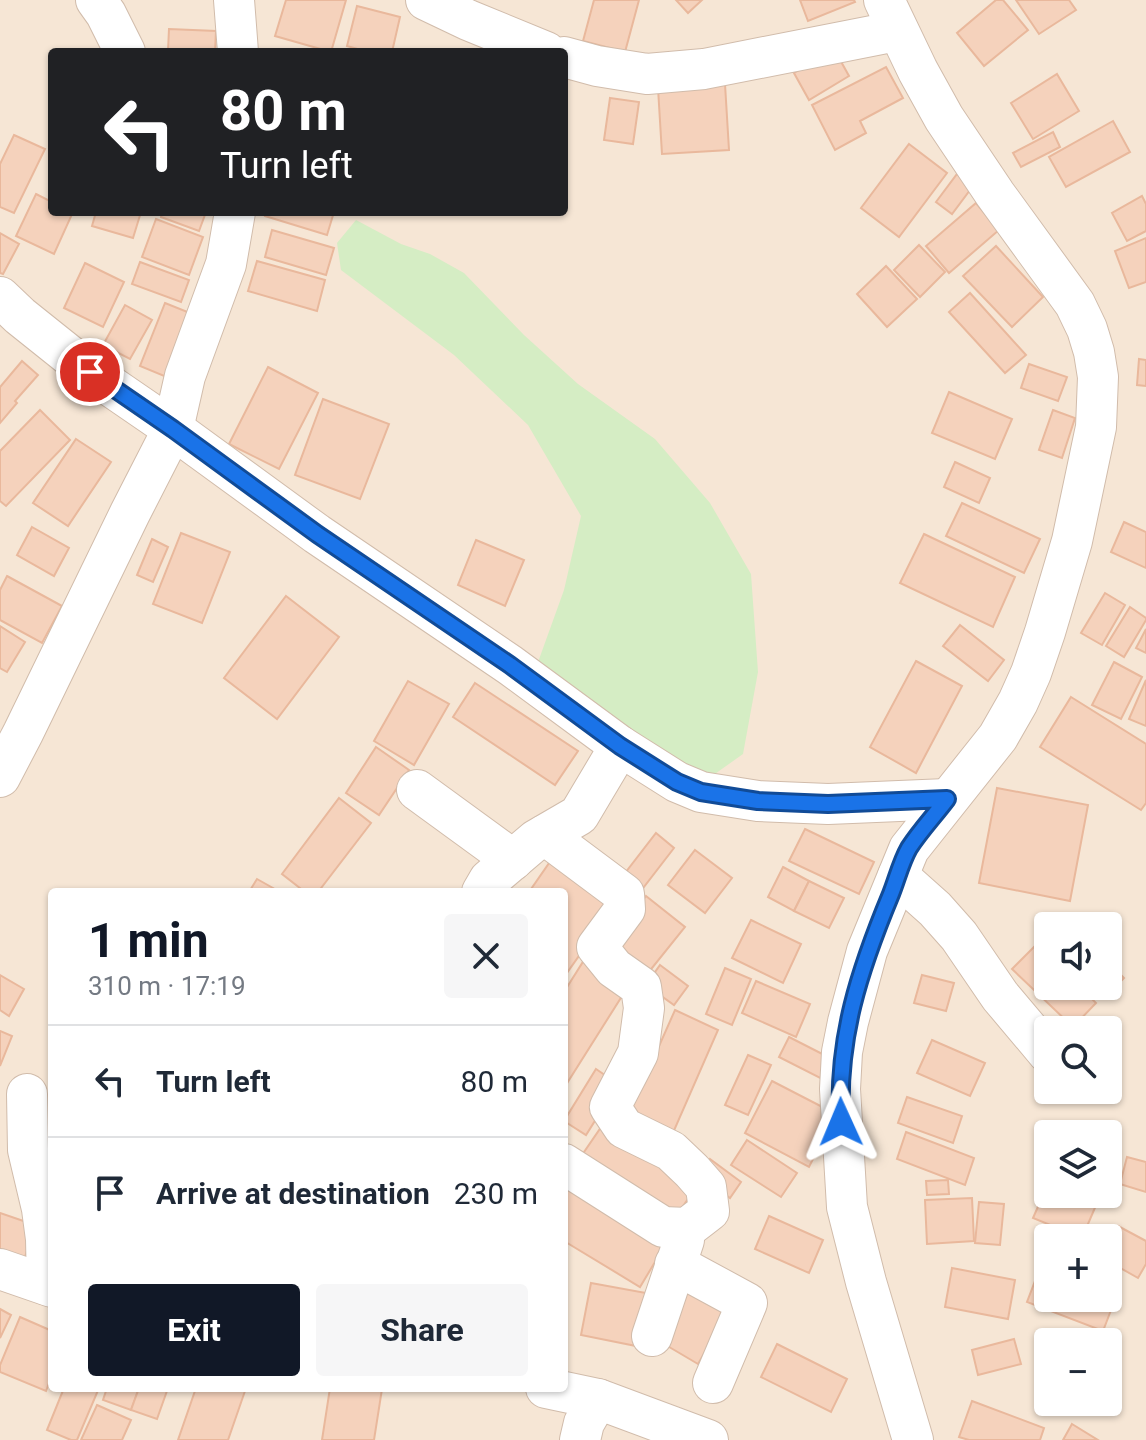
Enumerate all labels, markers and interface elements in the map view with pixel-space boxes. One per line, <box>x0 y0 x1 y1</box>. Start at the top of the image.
text: 80 m <box>220 78 347 144</box>
icon: left <box>88 80 192 184</box>
text: Turn left <box>220 145 353 187</box>
pin <box>56 338 124 406</box>
icon: arrive <box>68 350 112 394</box>
text: 1 min <box>88 912 209 969</box>
map controls <box>1034 912 1122 1416</box>
button: sound <box>1034 912 1122 1000</box>
button: close <box>444 914 528 998</box>
text: 310 m · 17:19 <box>88 971 246 1001</box>
button: search <box>1034 1016 1122 1104</box>
icon: left <box>88 1059 132 1103</box>
text: Turn left <box>156 1064 271 1099</box>
text: 80 m <box>461 1064 528 1099</box>
position arrow <box>799 1080 883 1164</box>
button: layers <box>1034 1120 1122 1208</box>
icon: arrive <box>88 1171 132 1215</box>
text: Arrive at destination <box>156 1176 430 1211</box>
text: 230 m <box>454 1176 538 1211</box>
button: + <box>1034 1224 1122 1312</box>
button: Exit <box>88 1284 300 1376</box>
button: Share <box>316 1284 528 1376</box>
button: − <box>1034 1328 1122 1416</box>

